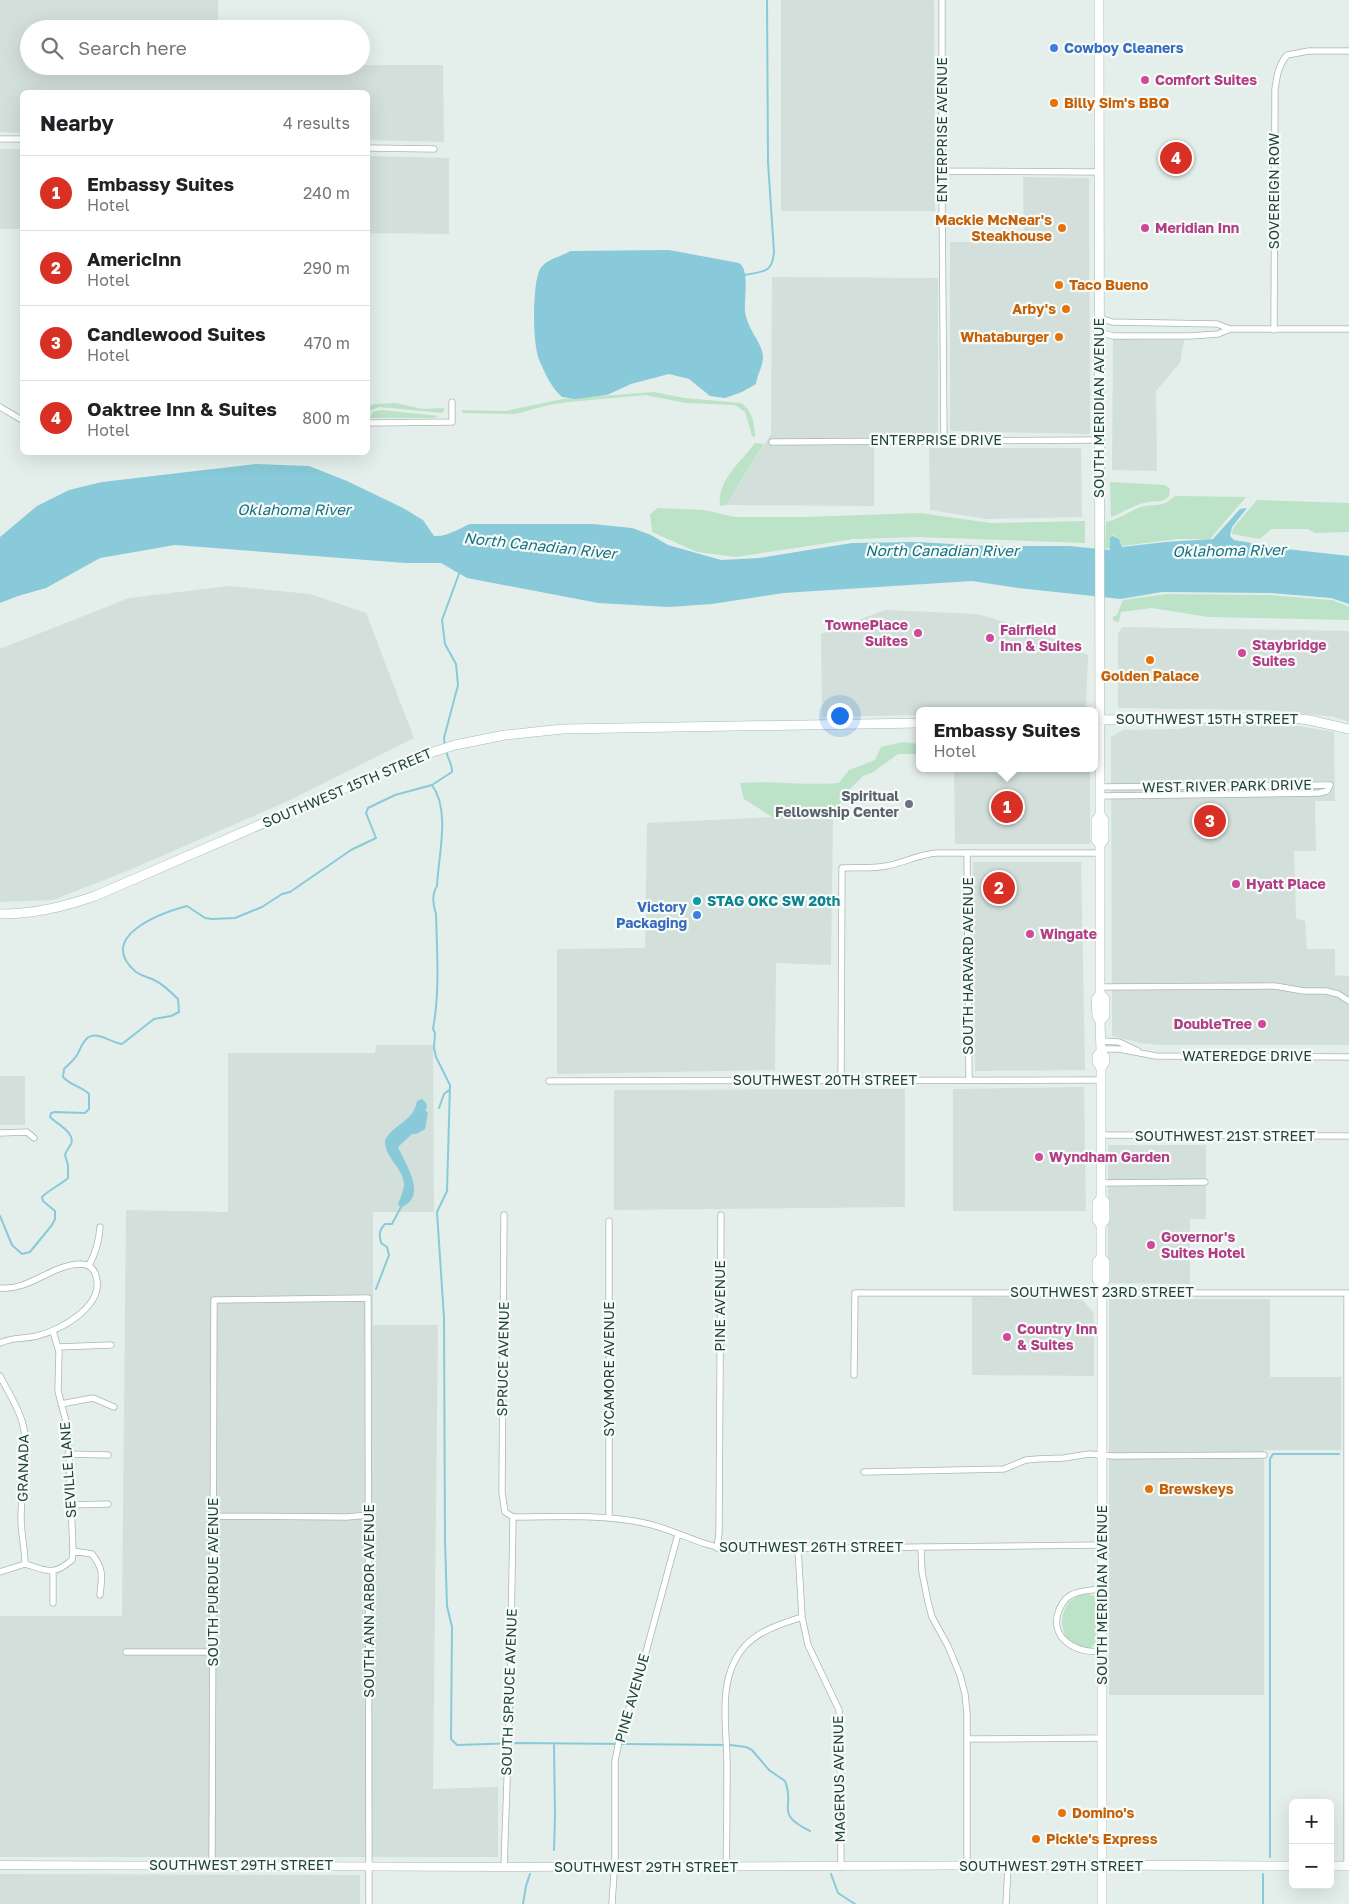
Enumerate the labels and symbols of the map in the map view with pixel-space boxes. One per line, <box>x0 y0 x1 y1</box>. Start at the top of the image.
place label: Cowboy Cleaners <box>1064 39 1184 56</box>
marker: Cowboy Cleaners <box>1048 42 1060 54</box>
street label: ENTERPRISE AVENUE <box>933 57 950 203</box>
place label: Comfort Suites <box>1155 71 1257 88</box>
marker: Comfort Suites <box>1139 74 1151 86</box>
place label: Billy Sim's BBQ <box>1064 94 1169 111</box>
marker: Billy Sim's BBQ <box>1048 97 1060 109</box>
street label: SOVEREIGN ROW <box>1265 132 1282 249</box>
pin: 4 <box>1160 139 1192 177</box>
place label: Mackie McNear's Steakhouse <box>935 211 1052 244</box>
place label: Meridian Inn <box>1155 219 1239 236</box>
marker: Mackie McNear's Steakhouse <box>1056 222 1068 234</box>
marker: Meridian Inn <box>1139 222 1151 234</box>
place label: Taco Bueno <box>1069 276 1148 293</box>
marker: Taco Bueno <box>1053 279 1065 291</box>
place label: Arby's <box>1012 300 1056 317</box>
marker: Arby's <box>1060 303 1072 315</box>
street label: SOUTH MERIDIAN AVENUE <box>1090 318 1107 498</box>
place label: Whataburger <box>960 328 1050 345</box>
marker: Whataburger <box>1053 331 1065 343</box>
street label: ENTERPRISE DRIVE <box>870 431 1002 448</box>
water label: Oklahoma River <box>237 500 353 518</box>
water label: North Canadian River <box>463 528 619 562</box>
water label: Oklahoma River <box>1172 540 1288 560</box>
water label: North Canadian River <box>865 541 1021 559</box>
place label: TownePlace Suites <box>825 616 908 649</box>
place label: Fairfield Inn & Suites <box>1000 621 1082 654</box>
marker: TownePlace Suites <box>912 627 924 639</box>
marker: Fairfield Inn & Suites <box>984 632 996 644</box>
place label: Staybridge Suites <box>1252 636 1327 669</box>
marker: Staybridge Suites <box>1236 647 1248 659</box>
marker: Golden Palace <box>1144 654 1156 666</box>
place label: Golden Palace <box>1101 667 1199 684</box>
your location <box>827 703 853 729</box>
street label: SOUTHWEST 15TH STREET <box>1116 710 1299 727</box>
street label: SOUTHWEST 15TH STREET <box>259 744 434 831</box>
street label: WEST RIVER PARK DRIVE <box>1142 776 1312 795</box>
place label: Spiritual Fellowship Center <box>775 787 900 820</box>
pin: 1 <box>991 788 1023 826</box>
marker: Spiritual Fellowship Center <box>903 798 915 810</box>
pin: 3 <box>1194 802 1226 840</box>
pin: 2 <box>983 869 1015 907</box>
place label: Hyatt Place <box>1246 875 1326 892</box>
street label: SOUTH HARVARD AVENUE <box>959 877 976 1055</box>
marker: Hyatt Place <box>1230 878 1242 890</box>
place label: STAG OKC SW 20th <box>707 892 840 909</box>
marker: STAG OKC SW 20th <box>691 895 703 907</box>
place label: Victory Packaging <box>616 898 688 931</box>
marker: Victory Packaging <box>691 909 703 921</box>
place label: Wingate <box>1040 925 1097 942</box>
marker: Wingate <box>1024 928 1036 940</box>
place label: DoubleTree <box>1173 1015 1252 1032</box>
marker: DoubleTree <box>1256 1018 1268 1030</box>
street label: WATEREDGE DRIVE <box>1182 1047 1312 1064</box>
street label: SOUTHWEST 20TH STREET <box>733 1071 918 1088</box>
street label: SOUTHWEST 21ST STREET <box>1135 1127 1316 1144</box>
place label: Wyndham Garden <box>1049 1148 1170 1165</box>
marker: Wyndham Garden <box>1033 1151 1045 1163</box>
place label: Governor's Suites Hotel <box>1161 1228 1246 1261</box>
marker: Governor's Suites Hotel <box>1145 1239 1157 1251</box>
street label: PINE AVENUE <box>711 1260 728 1352</box>
street label: SOUTHWEST 23RD STREET <box>1010 1283 1194 1300</box>
street label: SPRUCE AVENUE <box>493 1301 512 1416</box>
street label: SYCAMORE AVENUE <box>600 1301 617 1437</box>
place label: Country Inn & Suites <box>1017 1320 1097 1353</box>
marker: Country Inn & Suites <box>1001 1331 1013 1343</box>
street label: SEVILLE LANE <box>56 1421 79 1519</box>
street label: GRANADA <box>13 1433 32 1502</box>
place label: Brewskeys <box>1159 1480 1234 1497</box>
marker: Brewskeys <box>1143 1483 1155 1495</box>
street label: SOUTH PURDUE AVENUE <box>204 1498 221 1666</box>
street label: SOUTH ANN ARBOR AVENUE <box>360 1504 377 1698</box>
street label: SOUTH MERIDIAN AVENUE <box>1093 1505 1110 1685</box>
street label: SOUTHWEST 26TH STREET <box>719 1538 903 1555</box>
street label: SOUTH SPRUCE AVENUE <box>497 1608 520 1776</box>
street label: PINE AVENUE <box>611 1651 652 1744</box>
street label: MAGERUS AVENUE <box>829 1715 848 1843</box>
place label: Domino's <box>1072 1804 1135 1821</box>
marker: Domino's <box>1056 1807 1068 1819</box>
place label: Pickle's Express <box>1046 1830 1158 1847</box>
marker: Pickle's Express <box>1030 1833 1042 1845</box>
street label: SOUTHWEST 29TH STREET <box>149 1856 333 1873</box>
street label: SOUTHWEST 29TH STREET <box>959 1857 1143 1874</box>
street label: SOUTHWEST 29TH STREET <box>554 1858 738 1875</box>

